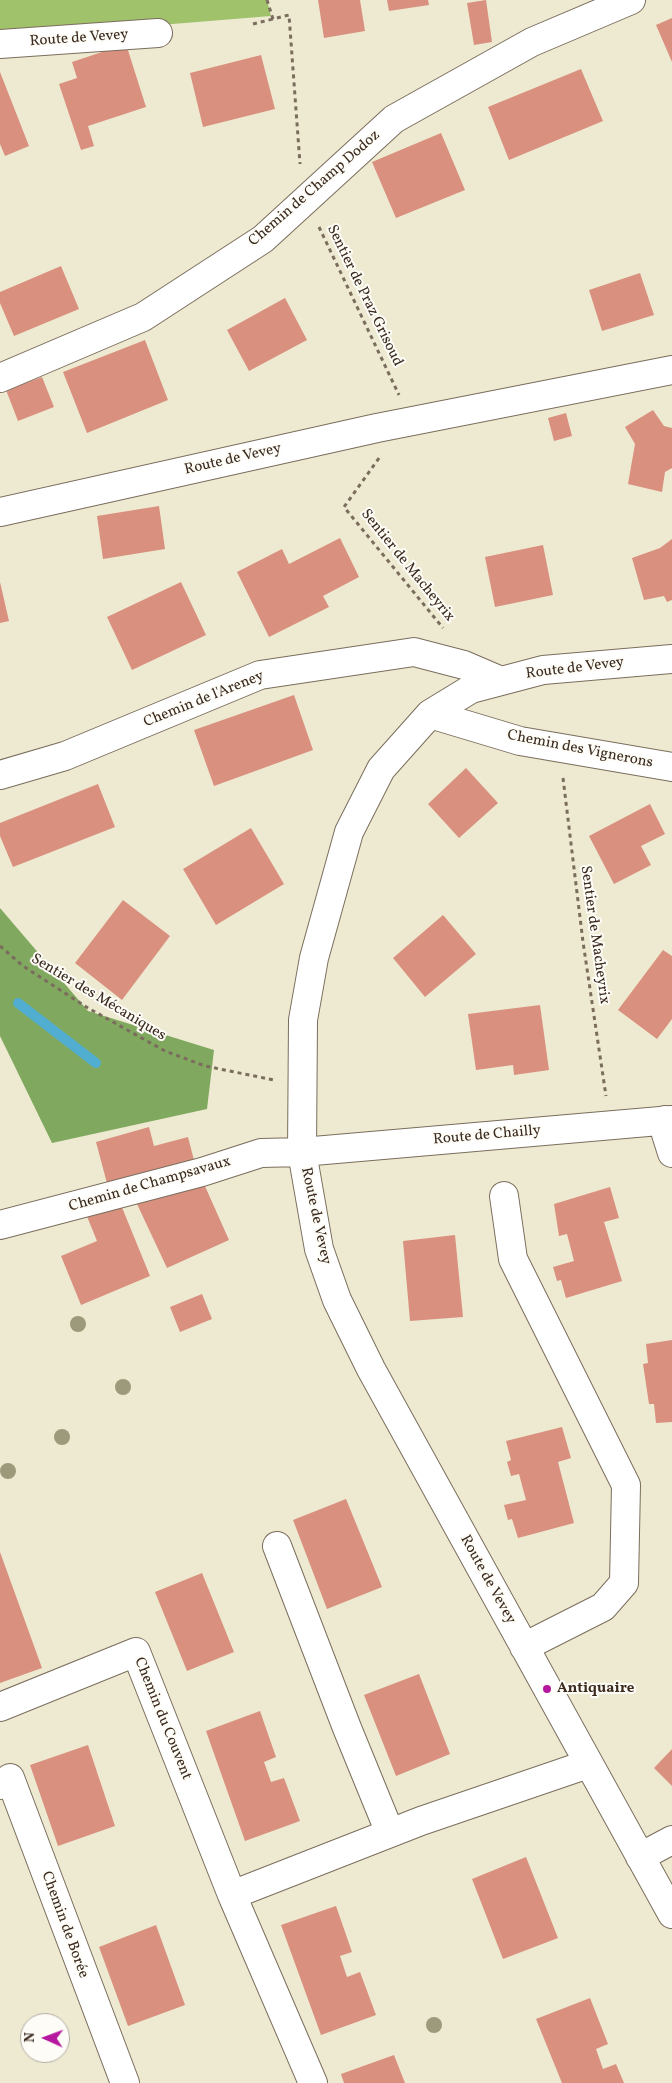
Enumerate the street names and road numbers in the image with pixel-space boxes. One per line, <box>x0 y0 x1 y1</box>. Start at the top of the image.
street label: Route de Vevey <box>29 27 129 51</box>
street label: Chemin de Champ Dodoz <box>246 127 384 251</box>
street label: Sentier de Praz Grisoud <box>322 222 406 370</box>
street label: Route de Vevey <box>183 440 283 480</box>
street label: Sentier de Macheyrix <box>356 506 458 626</box>
street label: Route de Vevey <box>525 654 625 684</box>
street label: Chemin de l'Areney <box>141 668 267 732</box>
street label: Chemin des Vignerons <box>506 727 654 773</box>
street label: Sentier de Macheyrix <box>575 865 613 1005</box>
street label: Sentier des Mécaniques <box>27 951 169 1045</box>
street label: Route de Chailly <box>432 1122 542 1150</box>
street label: Chemin de Champsavaux <box>67 1153 233 1217</box>
street label: Route de Vevey <box>296 1166 334 1266</box>
street label: Route de Vevey <box>455 1532 519 1628</box>
street label: Chemin du Couvent <box>129 1655 195 1783</box>
street label: Chemin de Borée <box>36 1869 92 1981</box>

